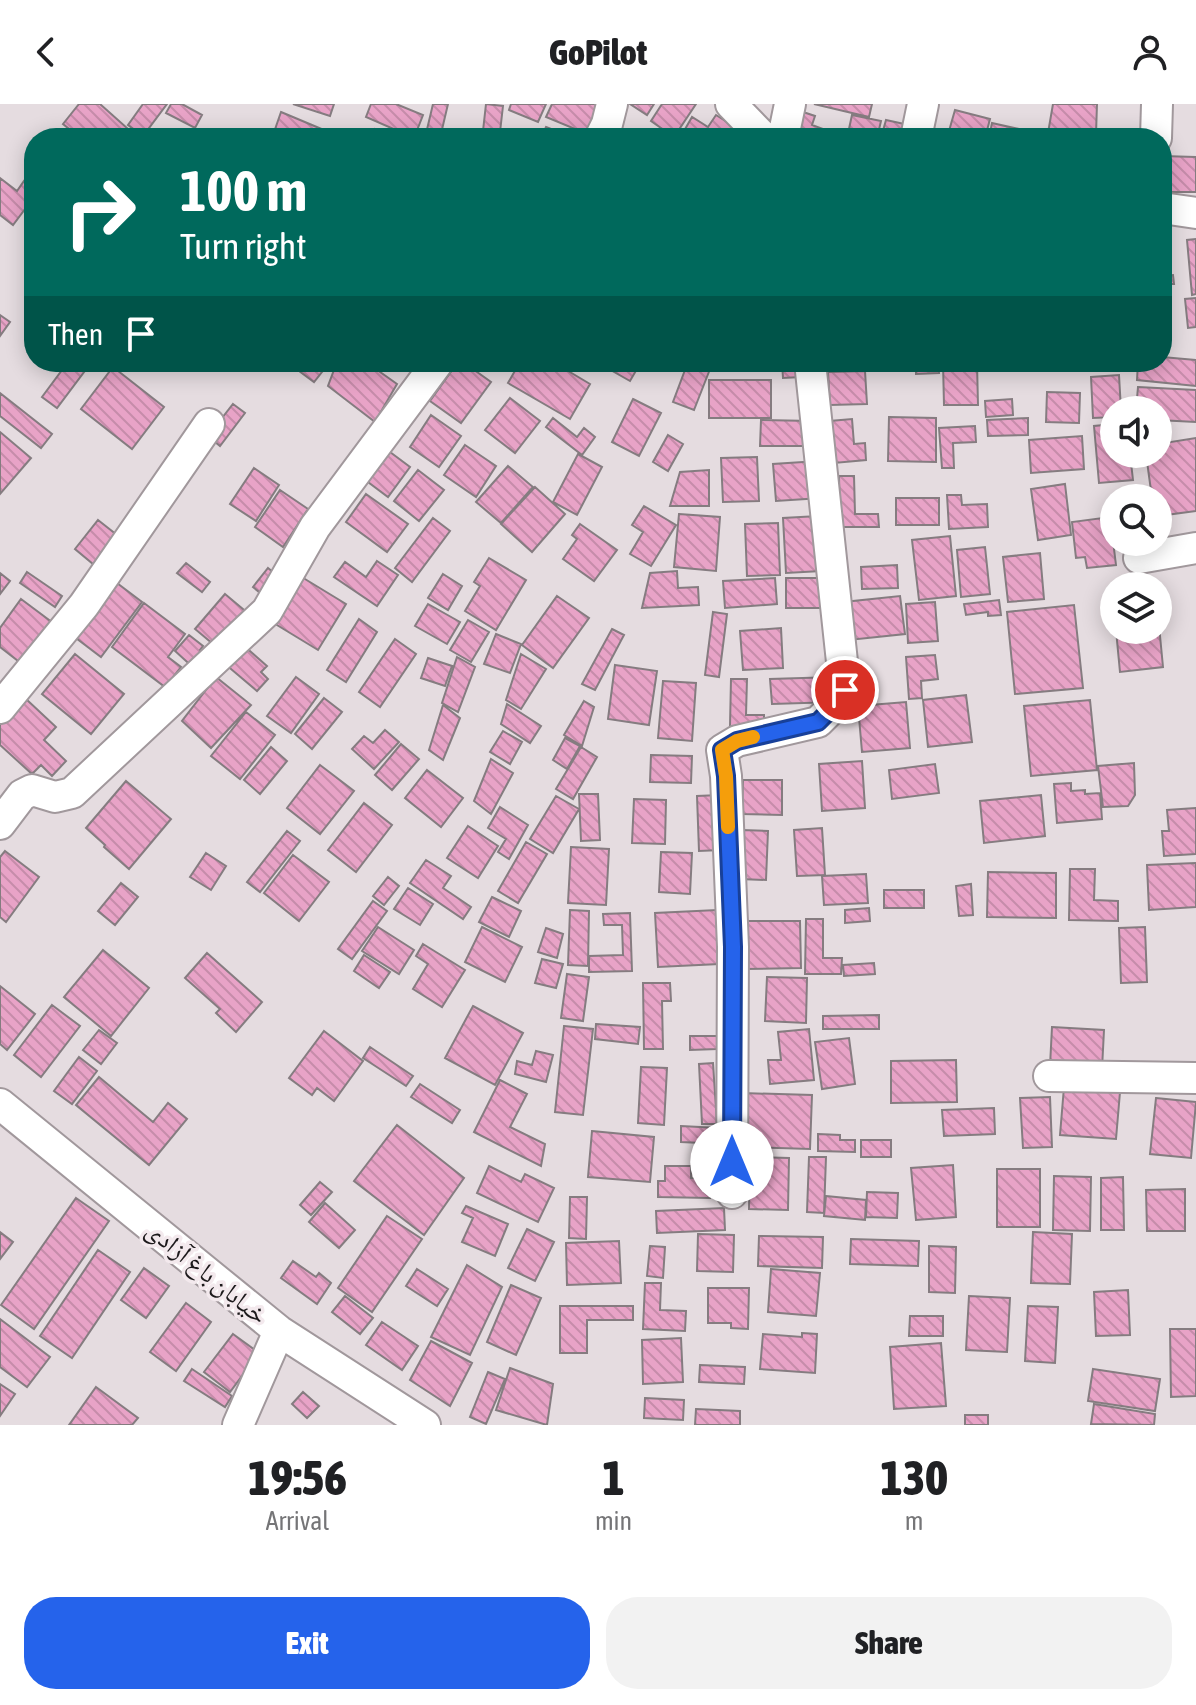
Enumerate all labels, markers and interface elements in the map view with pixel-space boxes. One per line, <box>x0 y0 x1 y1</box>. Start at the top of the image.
icon: back <box>24 30 68 74</box>
icon: person <box>1128 30 1172 74</box>
text: GoPilot <box>549 31 647 73</box>
text: 100 m <box>180 159 307 223</box>
icon: right <box>48 160 152 264</box>
text: Turn right <box>180 225 307 267</box>
icon: arrive <box>119 312 163 356</box>
text: Then <box>48 317 103 351</box>
map controls <box>1100 396 1172 644</box>
button: sound <box>1100 396 1172 468</box>
button: search <box>1100 484 1172 556</box>
button: layers <box>1100 572 1172 644</box>
pin <box>811 656 879 724</box>
icon: arrive <box>823 668 867 712</box>
position arrow <box>690 1120 774 1204</box>
street label: خیابان باغ آزادی <box>140 1214 274 1331</box>
text: 19:56 <box>248 1450 347 1505</box>
text: 1 <box>602 1450 625 1505</box>
text: 130 <box>880 1450 948 1505</box>
text: Arrival <box>266 1506 329 1536</box>
text: min <box>595 1506 632 1536</box>
text: m <box>905 1506 923 1536</box>
button: Exit <box>24 1597 590 1689</box>
button: Share <box>606 1597 1172 1689</box>

